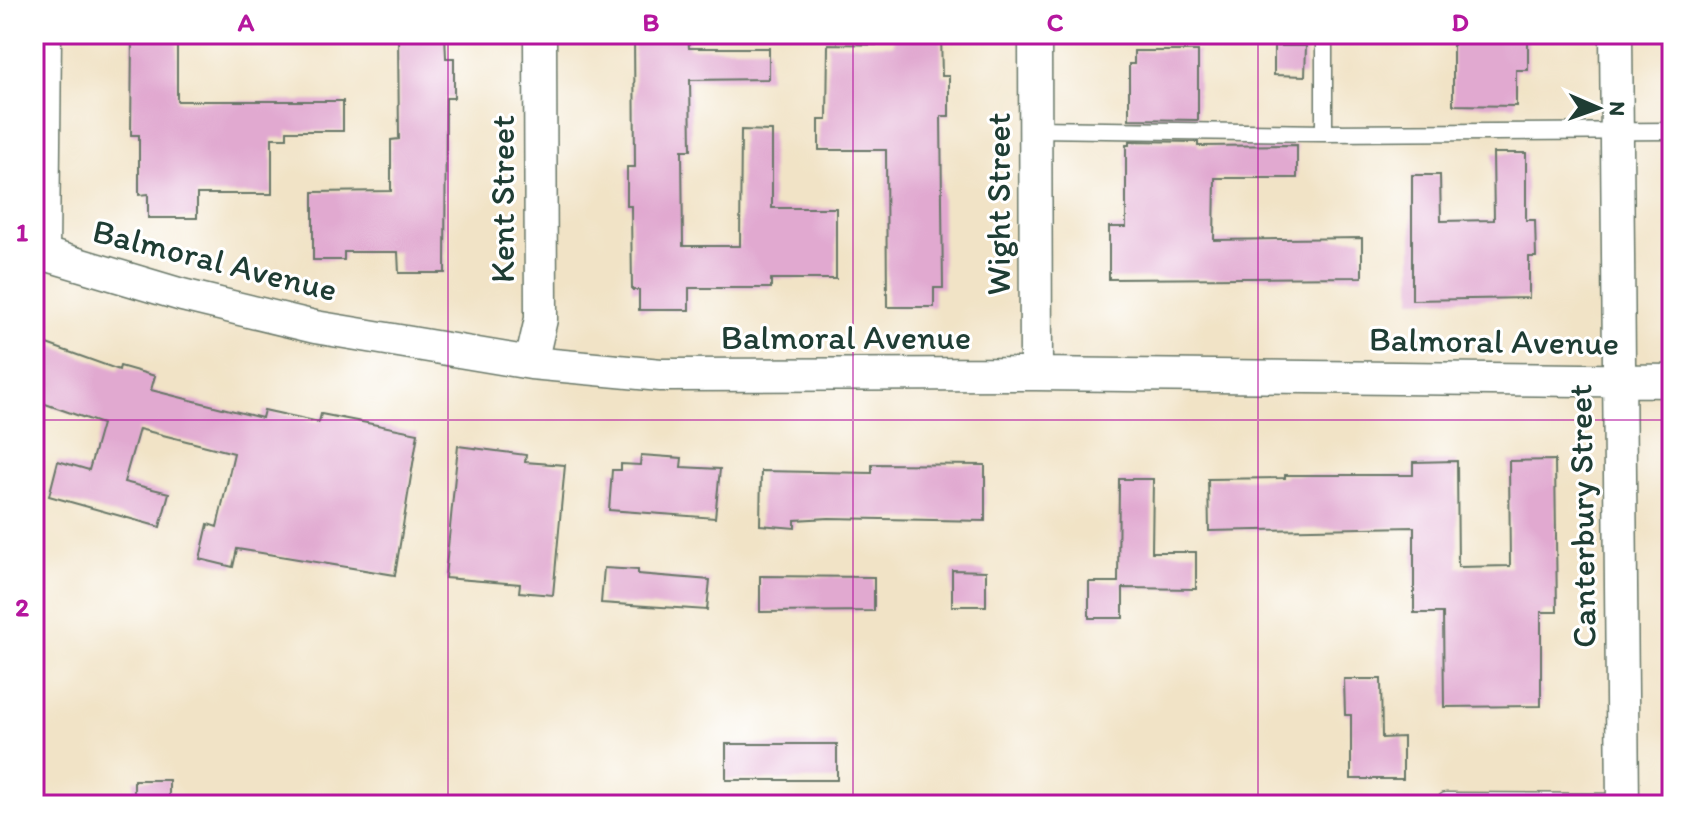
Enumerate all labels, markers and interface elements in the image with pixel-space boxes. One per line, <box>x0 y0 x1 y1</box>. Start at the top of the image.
text: A <box>237 6 255 38</box>
text: B <box>643 6 660 38</box>
text: C <box>1047 6 1064 38</box>
text: D <box>1451 6 1469 38</box>
north arrow <box>1558 68 1638 148</box>
text: N <box>1604 101 1631 117</box>
street label: Wight Street <box>978 113 1019 295</box>
street label: Kent Street <box>482 115 523 283</box>
street label: Balmoral Avenue <box>89 210 341 310</box>
text: 1 <box>16 216 28 248</box>
street label: Balmoral Avenue <box>721 317 971 358</box>
street label: Balmoral Avenue <box>1369 318 1619 364</box>
street label: Canterbury Street <box>1559 384 1605 648</box>
text: 2 <box>15 591 29 623</box>

